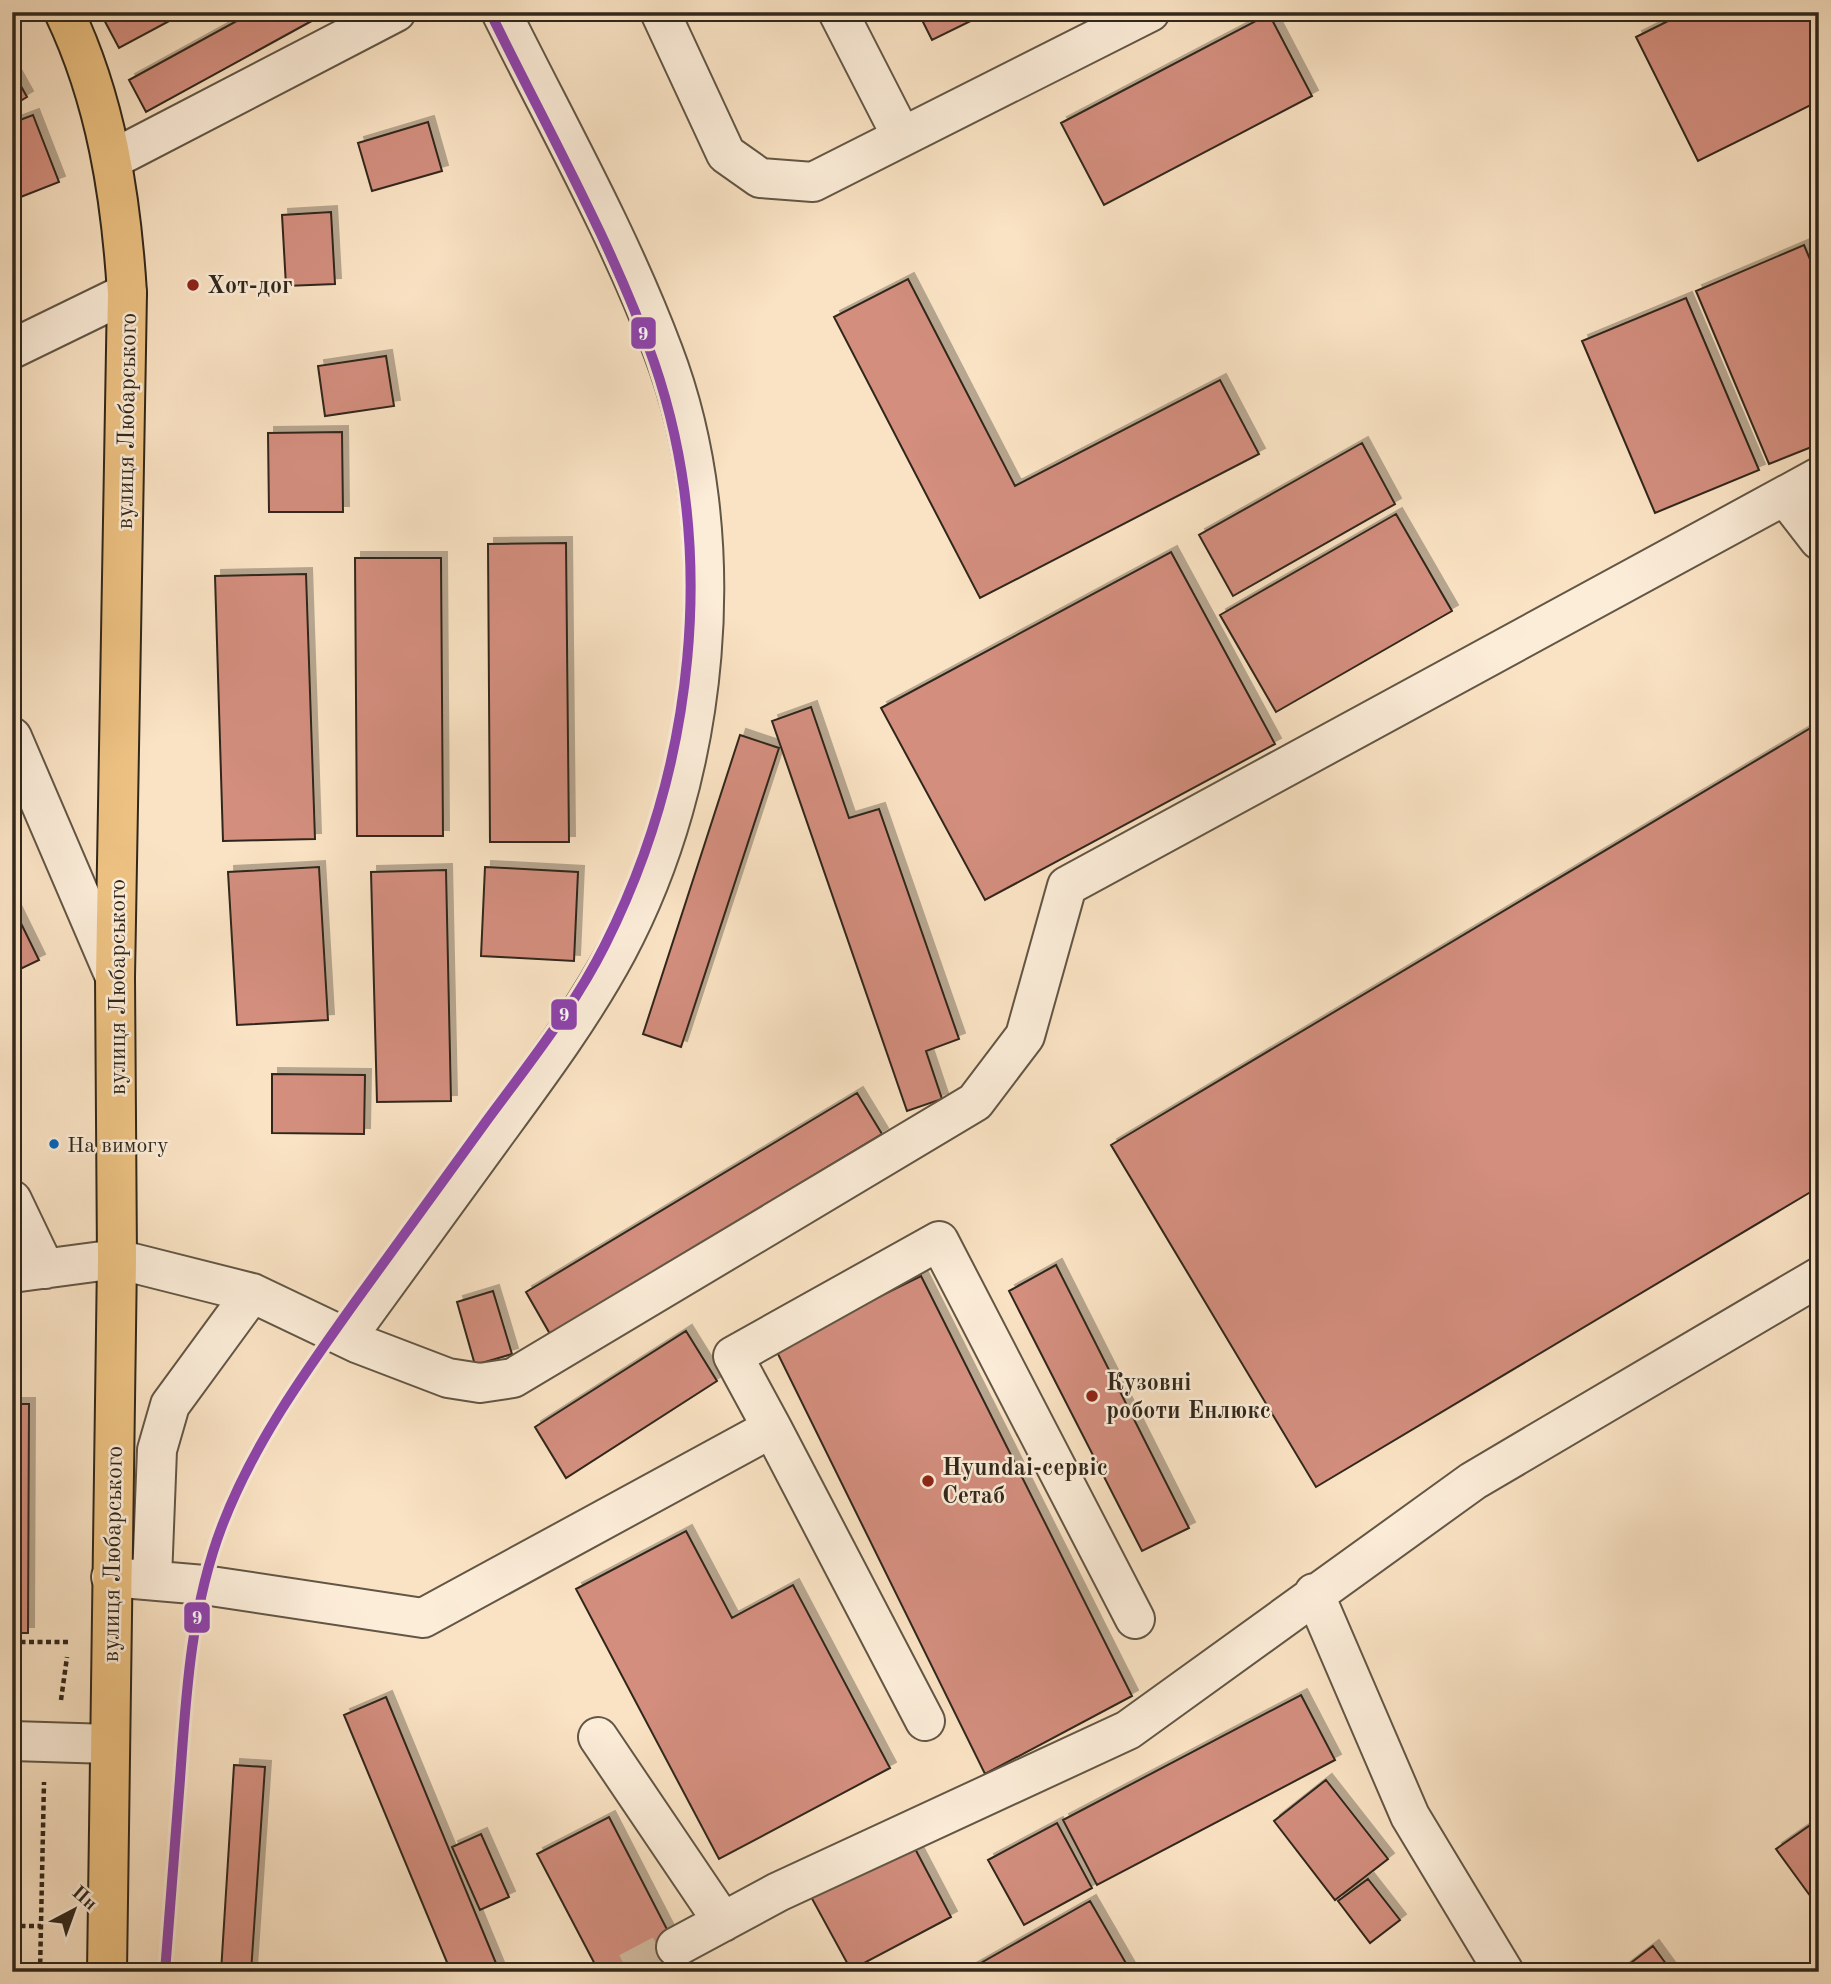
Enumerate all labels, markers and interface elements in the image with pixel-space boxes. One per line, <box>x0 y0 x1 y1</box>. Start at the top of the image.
place label: Хот-дог <box>207 275 293 299</box>
marker: Хот-дог <box>185 277 201 293</box>
street label: вулиця Любарського <box>114 313 142 529</box>
line badge: 9 <box>630 316 657 350</box>
text: 9 <box>637 326 649 345</box>
street label: вулиця Любарського <box>107 879 131 1095</box>
line badge: 9 <box>550 998 578 1031</box>
text: 9 <box>558 1007 570 1026</box>
place label: На вимогу <box>67 1135 169 1157</box>
marker: На вимогу <box>47 1137 61 1151</box>
place label: Кузовні роботи Енлюкс <box>1106 1372 1271 1424</box>
marker: Кузовні роботи Енлюкс <box>1084 1388 1100 1404</box>
street label: вулиця Любарського <box>100 1446 128 1662</box>
place label: Hyundai-сервіс Сетаб <box>942 1457 1108 1509</box>
marker: Hyundai-сервіс Сетаб <box>920 1473 936 1489</box>
line badge: 9 <box>183 1601 211 1634</box>
text: 9 <box>191 1610 203 1629</box>
north arrow <box>38 1876 108 1946</box>
text: Пн <box>67 1883 100 1915</box>

